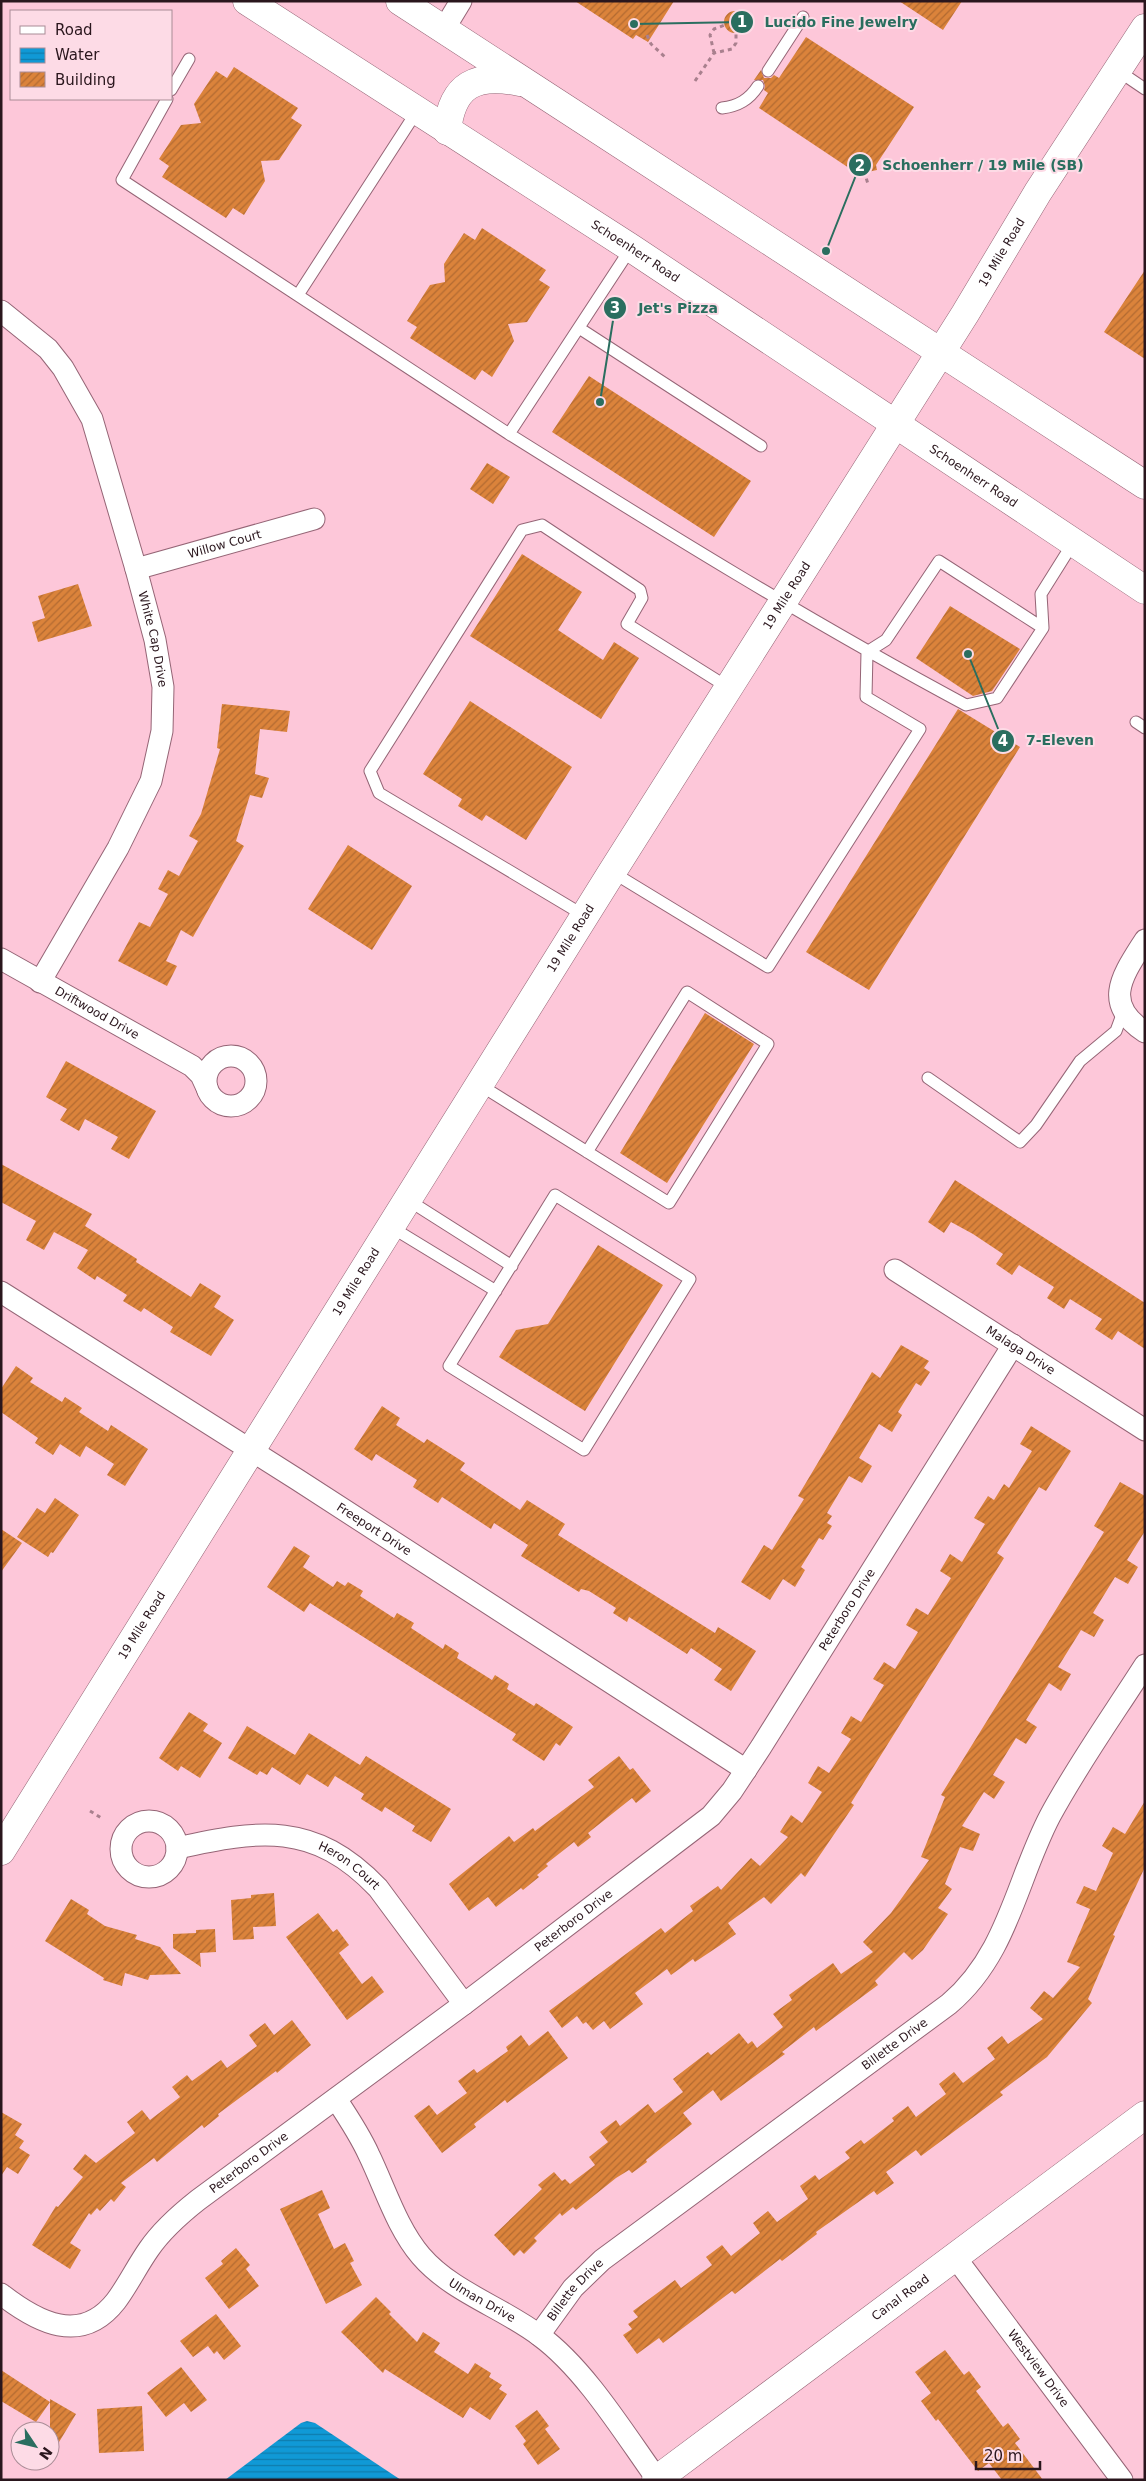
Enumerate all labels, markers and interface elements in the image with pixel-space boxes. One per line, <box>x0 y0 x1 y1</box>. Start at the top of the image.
callout: Lucido Fine Jewelry <box>729 7 928 36</box>
legend <box>10 10 172 100</box>
text: 1 <box>737 13 747 31</box>
text: Lucido Fine Jewelry <box>764 14 918 30</box>
text: Road <box>55 21 93 39</box>
text: Water <box>55 46 100 64</box>
text: Building <box>55 71 116 89</box>
callout: Schoenherr / 19 Mile (SB) <box>848 151 1094 180</box>
text: 2 <box>855 157 865 175</box>
text: Schoenherr / 19 Mile (SB) <box>882 157 1084 173</box>
street label: 19 Mile Road <box>976 216 1028 289</box>
street label: Schoenherr Road <box>589 217 682 285</box>
callout: Jet's Pizza <box>603 293 727 322</box>
text: 3 <box>610 299 620 317</box>
text: Jet's Pizza <box>637 300 718 316</box>
street label: Schoenherr Road <box>927 442 1020 510</box>
street label: Willow Court <box>186 527 263 561</box>
street label: 19 Mile Road <box>760 559 813 632</box>
street label: White Cap Drive <box>135 590 170 688</box>
callout: 7-Eleven <box>991 726 1104 755</box>
text: 4 <box>998 732 1008 750</box>
text: 7-Eleven <box>1026 732 1094 748</box>
street label: 19 Mile Road <box>544 902 597 975</box>
street label: Driftwood Drive <box>52 984 142 1042</box>
street label: 19 Mile Road <box>330 1245 383 1318</box>
street label: Malaga Drive <box>983 1323 1058 1378</box>
street label: Freeport Drive <box>334 1500 414 1558</box>
street label: Peterboro Drive <box>816 1566 878 1653</box>
street label: 19 Mile Road <box>115 1589 168 1662</box>
street label: Heron Court <box>316 1839 383 1893</box>
street label: Peterboro Drive <box>532 1887 615 1955</box>
street label: Billette Drive <box>859 2015 930 2073</box>
street label: Peterboro Drive <box>207 2129 291 2196</box>
street label: Billette Drive <box>544 2256 606 2324</box>
street label: Canal Road <box>869 2272 932 2324</box>
street label: Ulman Drive <box>446 2276 518 2325</box>
street label: Westview Drive <box>1005 2327 1072 2410</box>
north arrow <box>10 2421 60 2471</box>
scale bar <box>976 2438 1040 2470</box>
text: N <box>36 2444 56 2463</box>
text: 20 m <box>984 2447 1022 2465</box>

